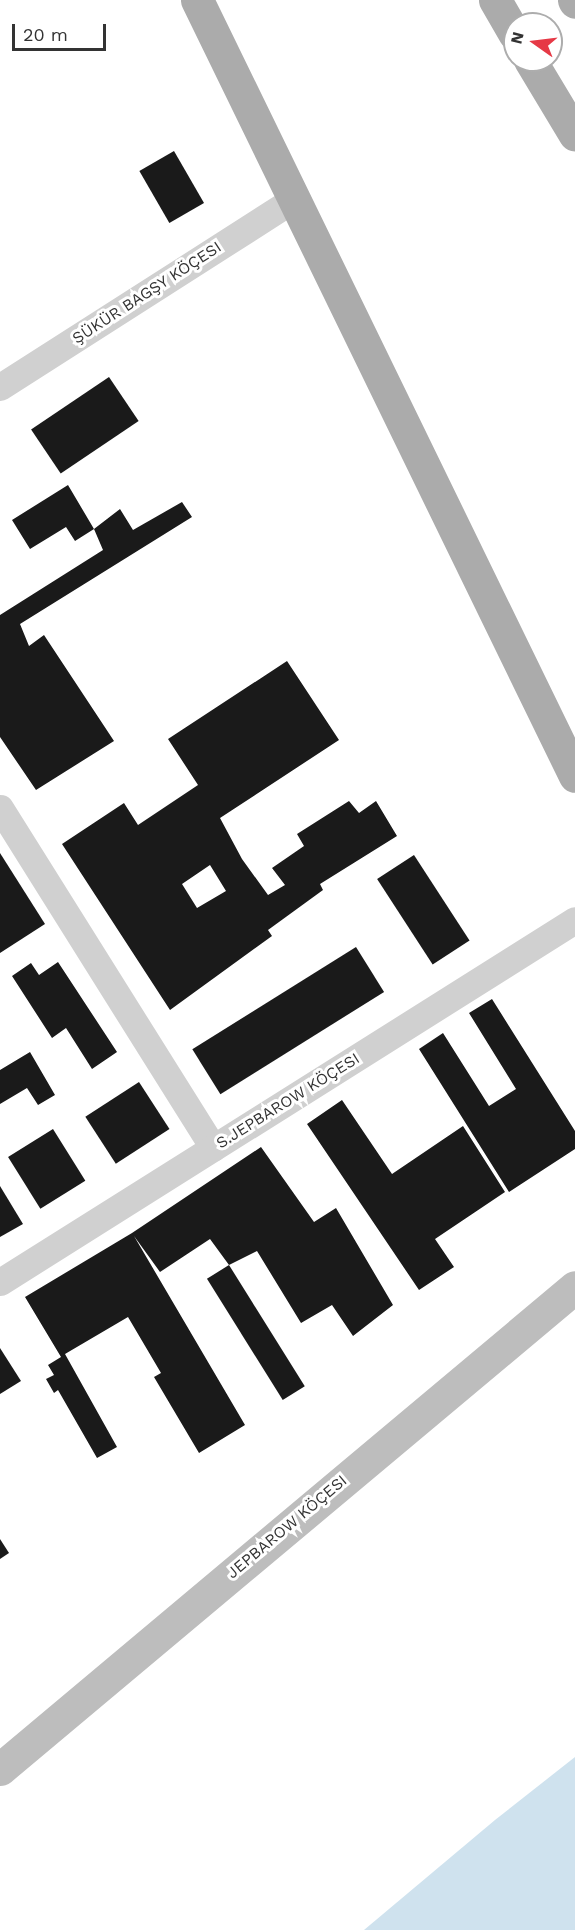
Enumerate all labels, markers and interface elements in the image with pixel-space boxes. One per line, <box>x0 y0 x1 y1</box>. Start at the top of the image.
scale bar <box>15 12 110 50</box>
north arrow <box>503 12 563 72</box>
text: 20 m <box>23 24 68 45</box>
text: N <box>506 30 528 46</box>
street label: ŞÜKÜR BAGŞY KÖÇESI <box>69 237 225 349</box>
street label: S.JEPBAROW KÖÇESI <box>213 1049 363 1153</box>
street label: JEPBAROW KÖÇESI <box>223 1471 351 1583</box>

